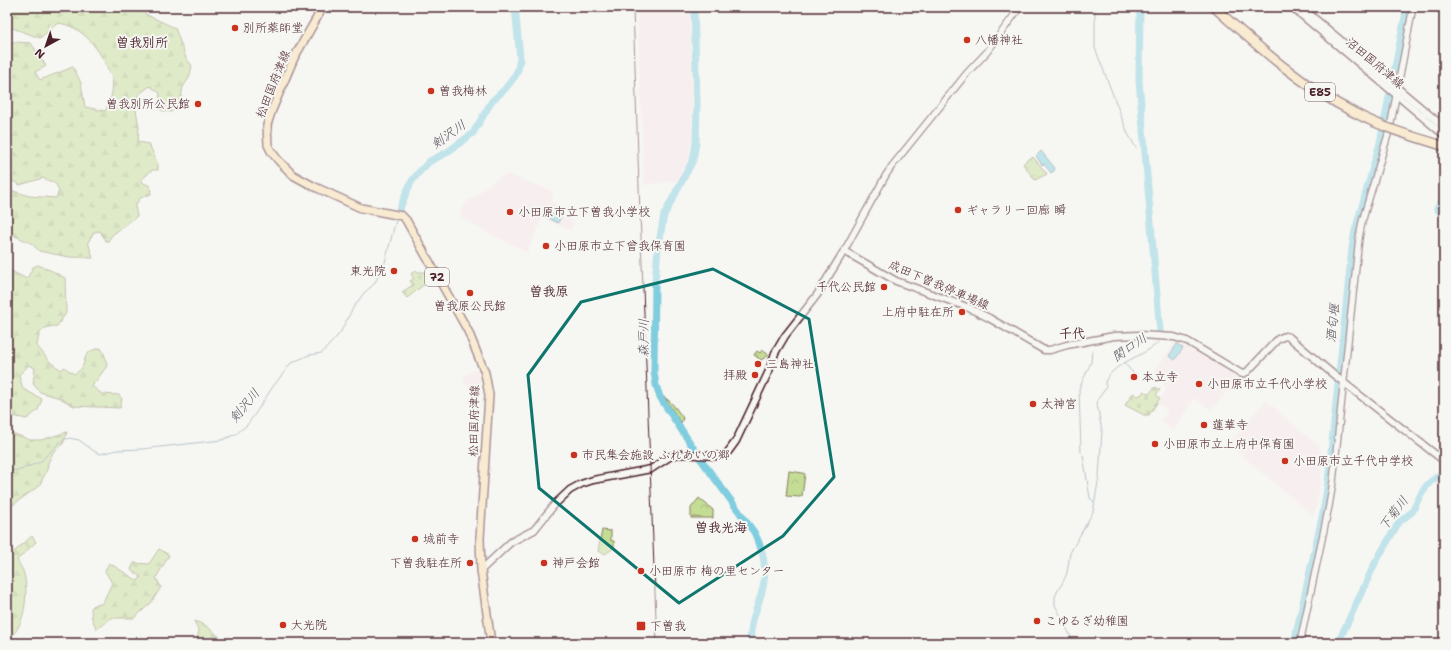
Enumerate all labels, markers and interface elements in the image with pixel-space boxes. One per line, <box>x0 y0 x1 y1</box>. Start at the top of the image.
place label: 別所薬師堂 <box>243 20 303 36</box>
marker: 別所薬師堂 <box>230 23 240 33</box>
north arrow <box>26 26 66 66</box>
place label: 八幡神社 <box>975 32 1023 48</box>
district label: 曽我別所 <box>116 34 168 51</box>
street label: 沼田国府津線 <box>1342 34 1408 92</box>
marker: 八幡神社 <box>962 35 972 45</box>
text: N <box>32 45 48 62</box>
street label: 松田国府津線 <box>252 48 294 120</box>
place label: 曽我梅林 <box>439 83 487 99</box>
road number: E85 <box>1305 83 1335 101</box>
marker: 曽我梅林 <box>426 86 436 96</box>
place label: 曽我別所公民館 <box>106 96 190 112</box>
marker: 曽我別所公民館 <box>193 99 203 109</box>
water label: 剣沢川 <box>427 116 469 153</box>
place label: ギャラリー回廊 瞬 <box>966 202 1066 218</box>
place label: 小田原市立下曽我小学校 <box>518 204 650 220</box>
marker: ギャラリー回廊 瞬 <box>953 205 963 215</box>
marker: 小田原市立下曽我小学校 <box>505 207 515 217</box>
place label: 小田原市立下曾我保育園 <box>554 238 686 254</box>
marker: 小田原市立下曾我保育園 <box>541 241 551 251</box>
street label: 成田下曽我停車場線 <box>886 257 992 313</box>
place label: 東光院 <box>350 263 386 279</box>
marker: 東光院 <box>389 266 399 276</box>
road number: 72 <box>425 268 449 286</box>
place label: 千代公民館 <box>816 279 876 295</box>
marker: 千代公民館 <box>879 282 889 292</box>
district label: 曽我原 <box>529 283 569 300</box>
marker: 曽我原公民館 <box>465 288 475 298</box>
place label: 曽我原公民館 <box>434 298 506 314</box>
water label: 酒匂堰 <box>1322 301 1343 343</box>
place label: 上府中駐在所 <box>882 304 954 320</box>
marker: 上府中駐在所 <box>957 307 967 317</box>
water label: 森戸川 <box>635 318 652 358</box>
district label: 千代 <box>1059 325 1085 342</box>
water label: 関口川 <box>1108 329 1150 365</box>
place label: 三島神社 <box>766 356 814 372</box>
marker: 三島神社 <box>753 359 763 369</box>
place label: 拝殿 <box>723 367 747 383</box>
place label: 本立寺 <box>1142 369 1178 385</box>
marker: 拝殿 <box>750 370 760 380</box>
marker: 本立寺 <box>1129 372 1139 382</box>
place label: 小田原市立千代小学校 <box>1207 376 1327 392</box>
marker: 小田原市立千代小学校 <box>1194 379 1204 389</box>
water label: 剣沢川 <box>225 385 263 426</box>
street label: 松田国府津線 <box>465 385 483 457</box>
place label: 太神宮 <box>1041 396 1077 412</box>
marker: 太神宮 <box>1028 399 1038 409</box>
place label: 蓮華寺 <box>1212 417 1248 433</box>
marker: 蓮華寺 <box>1199 420 1209 430</box>
place label: 小田原市立上府中保育園 <box>1163 436 1295 452</box>
marker: 小田原市立上府中保育園 <box>1150 439 1160 449</box>
place label: 市民集会施設 ふれあいの郷 <box>582 447 730 463</box>
marker: 市民集会施設 ふれあいの郷 <box>569 450 579 460</box>
place label: 小田原市立千代中学校 <box>1293 453 1413 469</box>
marker: 小田原市立千代中学校 <box>1280 456 1290 466</box>
water label: 下菊川 <box>1375 493 1412 534</box>
district label: 曽我光海 <box>695 519 747 536</box>
place label: 城前寺 <box>423 531 459 547</box>
marker: 城前寺 <box>410 534 420 544</box>
place label: 下曽我駐在所 <box>390 555 462 571</box>
place label: 神戸会館 <box>552 555 600 571</box>
marker: 下曽我駐在所 <box>465 558 475 568</box>
marker: 神戸会館 <box>539 558 549 568</box>
place label: 小田原市 梅の里センター <box>649 563 785 579</box>
marker: 小田原市 梅の里センター <box>636 566 646 576</box>
place label: こゆるぎ幼稚園 <box>1045 613 1129 629</box>
marker: こゆるぎ幼稚園 <box>1032 616 1042 626</box>
place label: 大光院 <box>291 617 327 633</box>
place label: 下曽我 <box>650 618 686 634</box>
marker: 大光院 <box>278 620 288 630</box>
marker: 下曽我 <box>635 620 647 632</box>

